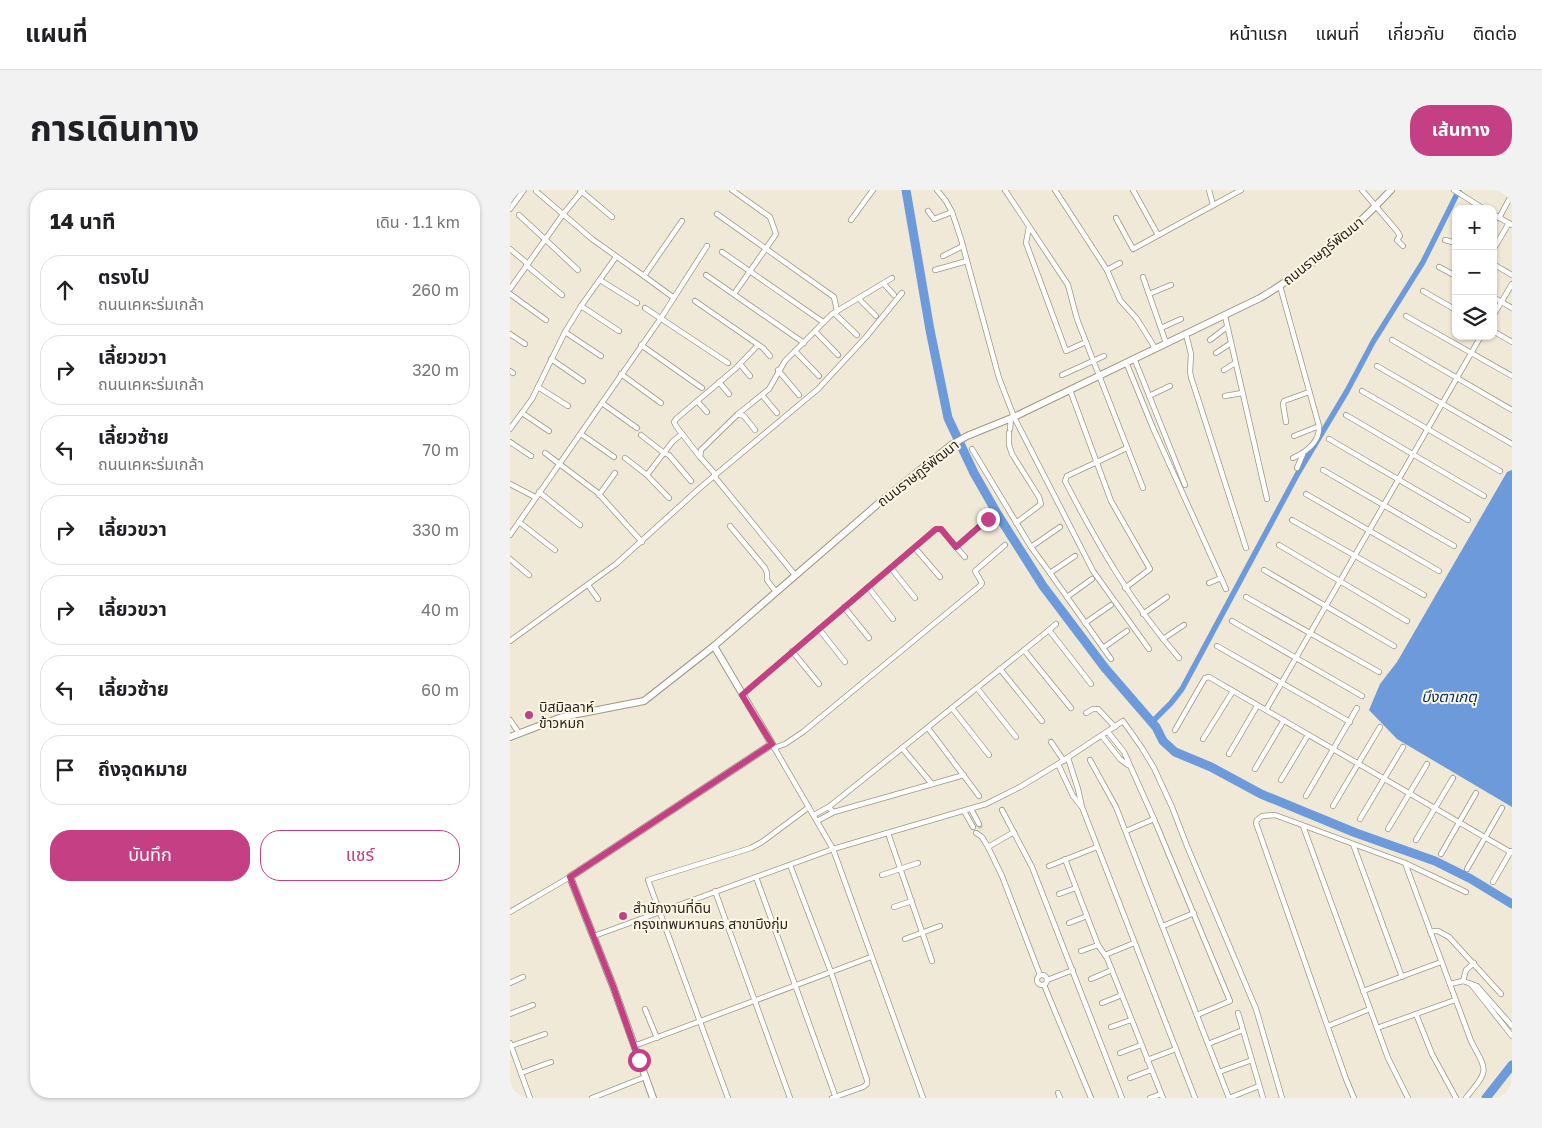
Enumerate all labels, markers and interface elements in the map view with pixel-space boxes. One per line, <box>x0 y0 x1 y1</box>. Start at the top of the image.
text: แผนที่ <box>25 18 88 47</box>
text: หน้าแรก <box>1229 22 1287 44</box>
text: แผนที่ <box>1315 22 1359 44</box>
text: เกี่ยวกับ <box>1387 22 1445 44</box>
text: ติดต่อ <box>1473 22 1517 44</box>
button: เส้นทาง <box>1410 105 1512 156</box>
text: การเดินทาง <box>30 107 199 149</box>
map controls <box>1452 205 1497 340</box>
button: + <box>1452 205 1497 250</box>
text: 14 นาที <box>50 208 115 234</box>
text: เดิน · 1.1 km <box>375 212 460 232</box>
street label: ถนนราษฏร์พัฒนา <box>1279 213 1366 288</box>
button: − <box>1452 250 1497 295</box>
text: ตรงไป <box>98 265 150 288</box>
icon: ahead <box>51 276 79 304</box>
text: 260 m <box>412 280 459 300</box>
text: ถนนเคหะร่มเกล้า <box>98 294 204 314</box>
button: layers <box>1452 295 1497 340</box>
text: เลี้ยวขวา <box>98 345 167 368</box>
icon: right <box>51 356 79 384</box>
text: 320 m <box>412 360 459 380</box>
text: ถนนเคหะร่มเกล้า <box>98 374 204 394</box>
text: เลี้ยวซ้าย <box>98 425 169 448</box>
street label: ถนนราษฏร์พัฒนา <box>873 435 962 510</box>
icon: left <box>51 436 79 464</box>
text: 70 m <box>422 440 459 460</box>
text: ถนนเคหะร่มเกล้า <box>98 454 204 474</box>
route end <box>977 508 1000 531</box>
icon: right <box>51 516 79 544</box>
text: เลี้ยวขวา <box>98 517 167 540</box>
text: 330 m <box>412 520 459 540</box>
icon: right <box>51 596 79 624</box>
text: เลี้ยวขวา <box>98 597 167 620</box>
text: 40 m <box>421 600 459 620</box>
icon: left <box>51 676 79 704</box>
text: เลี้ยวซ้าย <box>98 677 169 700</box>
text: 60 m <box>421 680 459 700</box>
water label: บึงตาเกตุ <box>1421 687 1478 706</box>
place label: บิสมิลลาห์ ข้าวหมก <box>539 698 594 731</box>
marker: บิสมิลลาห์ ข้าวหมก <box>523 709 535 721</box>
icon: arrive <box>51 756 79 784</box>
text: ถึงจุดหมาย <box>98 757 188 780</box>
button: บันทึก <box>50 830 250 881</box>
button: แชร์ <box>260 830 460 881</box>
place label: สำนักงานที่ดิน กรุงเทพมหานคร สาขาบึงกุ่ม <box>633 898 788 933</box>
marker: สำนักงานที่ดิน กรุงเทพมหานคร สาขาบึงกุ่ม <box>617 910 629 922</box>
route start <box>628 1049 651 1072</box>

